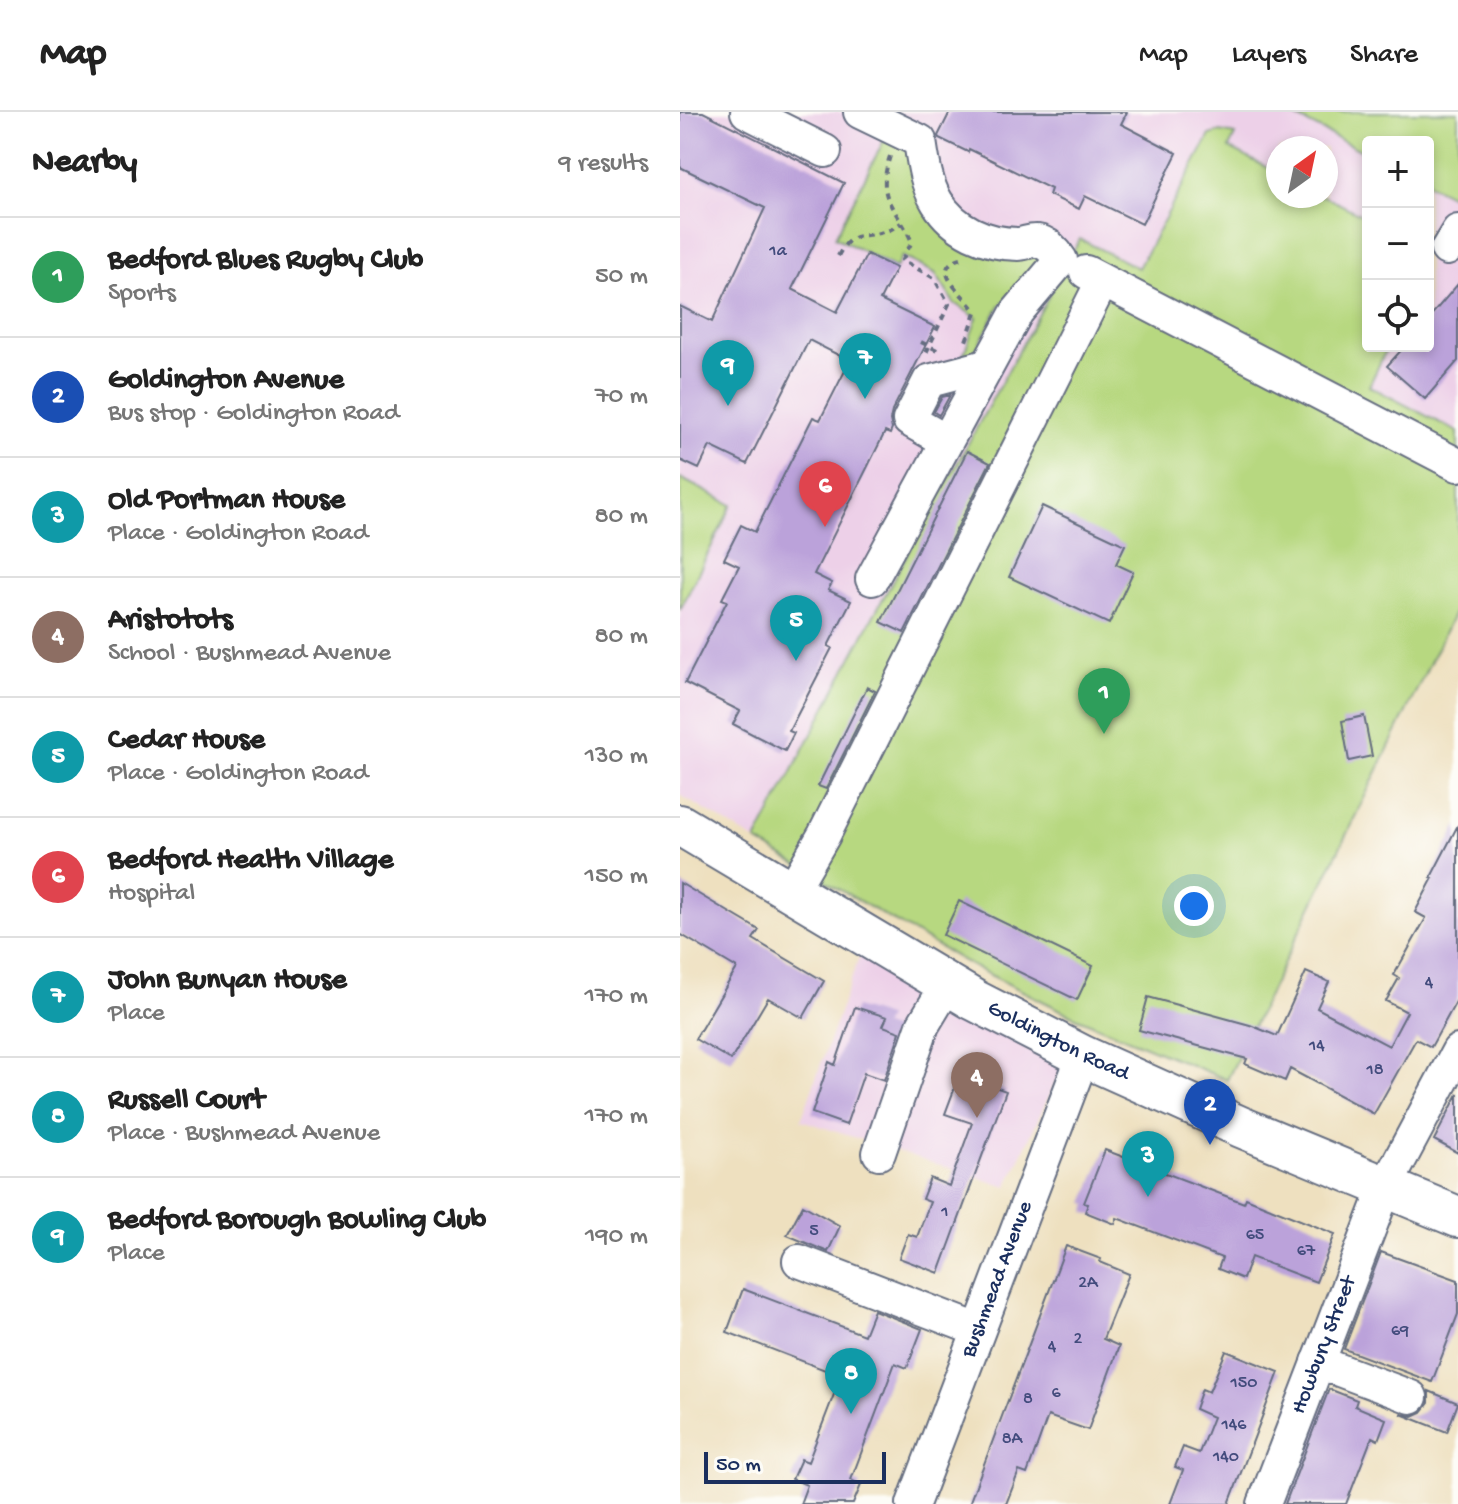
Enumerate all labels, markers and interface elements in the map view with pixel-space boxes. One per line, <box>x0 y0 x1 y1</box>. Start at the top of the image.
text: Map <box>40 33 106 77</box>
text: Map <box>1139 39 1188 72</box>
text: Layers <box>1232 39 1306 72</box>
text: Share <box>1350 39 1418 72</box>
north arrow <box>1266 136 1338 208</box>
map controls <box>1362 136 1434 352</box>
button: + <box>1362 136 1434 208</box>
text: Nearby <box>32 144 137 184</box>
text: 9 results <box>559 149 648 180</box>
button: − <box>1362 208 1434 280</box>
house number: 1a <box>768 241 788 262</box>
text: Bedford Blues Rugby Club <box>108 244 423 279</box>
text: 1 <box>53 262 63 293</box>
text: 50 m <box>595 262 648 293</box>
text: Sports <box>108 279 176 310</box>
button: locate <box>1362 280 1434 352</box>
pin: 7 <box>839 333 891 399</box>
pin: 9 <box>702 340 754 406</box>
text: Goldington Avenue <box>108 364 344 399</box>
text: 2 <box>52 382 64 413</box>
text: 70 m <box>595 382 648 413</box>
text: Bus stop · Goldington Road <box>108 399 399 430</box>
pin: 6 <box>799 461 851 527</box>
text: Old Portman House <box>108 484 345 519</box>
text: 3 <box>51 502 65 533</box>
text: 80 m <box>594 502 648 533</box>
text: Place · Goldington Road <box>108 519 368 550</box>
pin: 5 <box>770 595 822 661</box>
text: Aristotots <box>108 604 233 639</box>
text: 4 <box>52 622 64 653</box>
text: 80 m <box>594 622 648 653</box>
text: School · Bushmead Avenue <box>108 639 391 670</box>
pin: 1 <box>1078 668 1130 734</box>
text: Cedar House <box>108 724 265 759</box>
text: 5 <box>51 742 65 773</box>
text: 130 m <box>585 742 648 773</box>
text: Place · Goldington Road <box>108 759 368 790</box>
text: Bedford Health Village <box>108 844 393 879</box>
text: 6 <box>51 862 65 893</box>
text: 150 m <box>584 862 648 893</box>
text: Hospital <box>108 879 195 910</box>
your location <box>1174 886 1214 926</box>
text: John Bunyan House <box>108 964 347 999</box>
house number: 4 <box>1425 973 1434 994</box>
text: 7 <box>51 982 65 1013</box>
text: 170 m <box>585 982 648 1013</box>
street label: Goldington Road <box>983 996 1135 1089</box>
text: Place <box>108 999 165 1030</box>
house number: 14 <box>1308 1036 1325 1057</box>
pin: 4 <box>951 1052 1003 1118</box>
house number: 18 <box>1365 1060 1384 1081</box>
pin: 2 <box>1184 1079 1236 1145</box>
text: Russell Court <box>108 1084 264 1119</box>
text: 8 <box>51 1102 65 1133</box>
text: 170 m <box>585 1102 648 1133</box>
text: Place · Bushmead Avenue <box>108 1119 380 1150</box>
pin: 3 <box>1122 1131 1174 1197</box>
street label: Bushmead Avenue <box>956 1197 1040 1362</box>
house number: 1 <box>940 1202 949 1223</box>
text: Bedford Borough Bowling Club <box>108 1204 486 1239</box>
house number: 5 <box>809 1221 819 1242</box>
text: 9 <box>51 1222 65 1253</box>
text: 190 m <box>585 1222 648 1253</box>
house number: 65 <box>1246 1225 1264 1246</box>
text: Place <box>108 1239 165 1270</box>
house number: 67 <box>1297 1241 1316 1262</box>
street label: Howbury Street <box>1287 1271 1364 1418</box>
house number: 2A <box>1078 1273 1099 1294</box>
house number: 69 <box>1391 1321 1409 1342</box>
house number: 2 <box>1074 1329 1083 1350</box>
house number: 4 <box>1048 1337 1057 1358</box>
pin: 8 <box>825 1348 877 1414</box>
house number: 150 <box>1230 1373 1257 1394</box>
house number: 6 <box>1051 1383 1061 1404</box>
house number: 8 <box>1023 1389 1033 1410</box>
house number: 146 <box>1221 1415 1247 1436</box>
house number: 8A <box>1002 1429 1024 1450</box>
house number: 140 <box>1212 1447 1239 1468</box>
scale bar <box>704 1448 886 1484</box>
text: 50 m <box>716 1453 761 1479</box>

